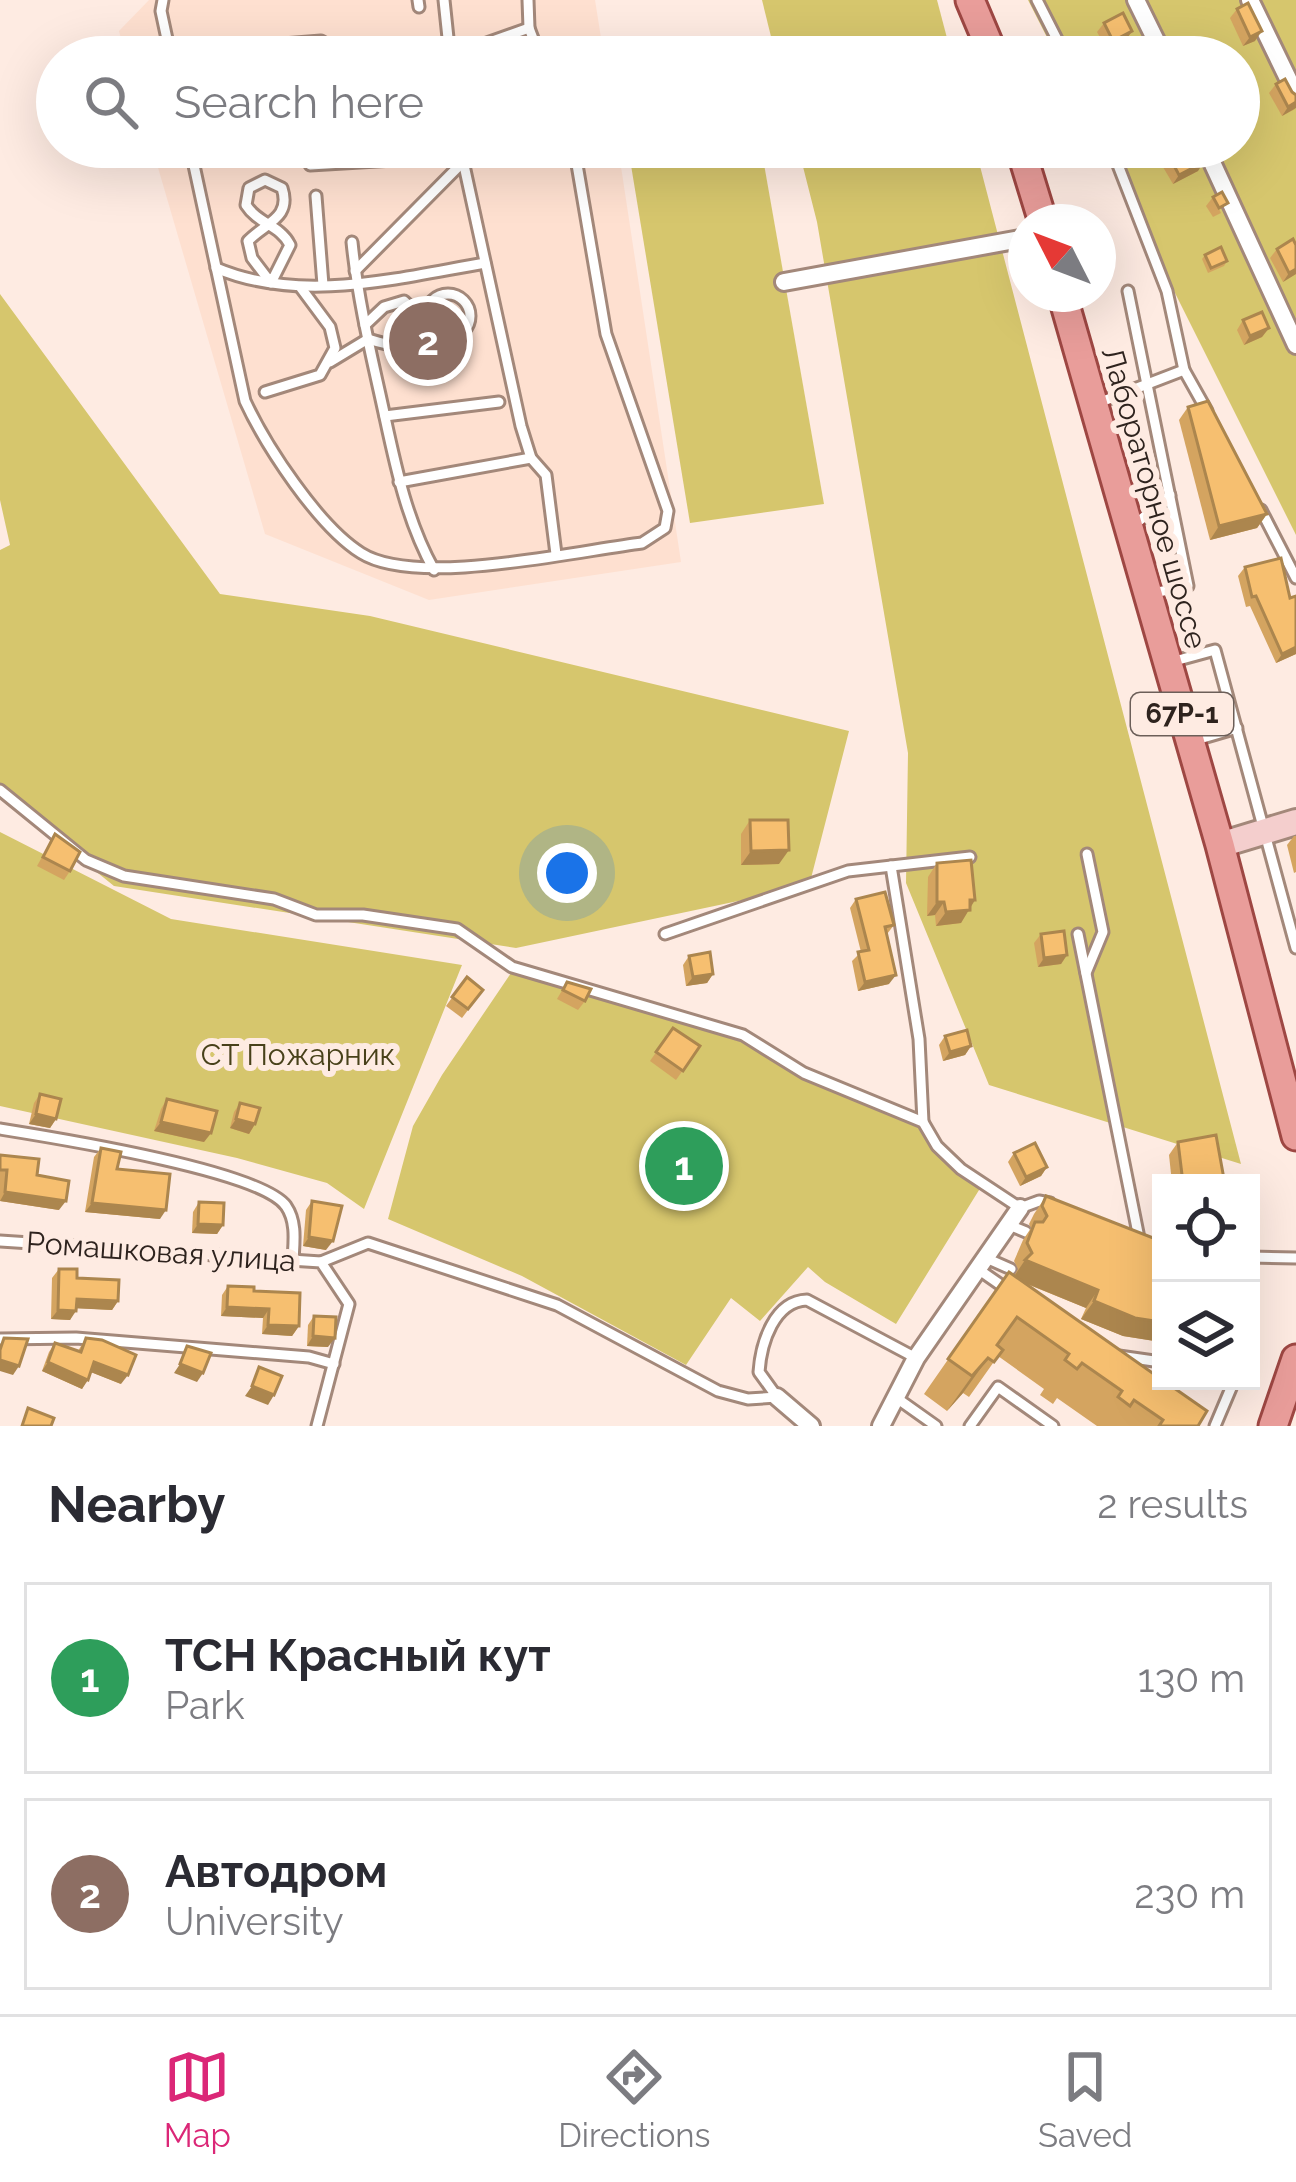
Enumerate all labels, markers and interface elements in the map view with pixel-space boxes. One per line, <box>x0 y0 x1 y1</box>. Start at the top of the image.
search box <box>36 36 1260 168</box>
icon: search <box>78 69 144 135</box>
text: Search here <box>174 76 424 129</box>
north arrow <box>1008 204 1116 312</box>
pin: 2 <box>389 296 467 386</box>
street label: Лабораторное шоссе <box>1095 343 1214 653</box>
road number: 67Р-1 <box>1131 693 1233 735</box>
your location <box>537 843 597 903</box>
park label: СТ Пожарник <box>201 1037 395 1072</box>
pin: 1 <box>645 1121 723 1211</box>
map controls <box>1152 1174 1260 1390</box>
button: locate <box>1152 1174 1260 1282</box>
street label: Ромашковая улица <box>25 1225 297 1278</box>
button: layers <box>1152 1282 1260 1390</box>
text: Nearby <box>48 1474 225 1534</box>
text: 2 results <box>1097 1481 1248 1527</box>
text: ТСН Красный кут <box>165 1629 551 1682</box>
text: 1 <box>80 1655 100 1701</box>
text: 130 m <box>1138 1655 1245 1701</box>
text: Park <box>165 1682 245 1728</box>
text: Автодром <box>165 1845 387 1898</box>
text: 2 <box>79 1871 101 1917</box>
text: 230 m <box>1134 1871 1245 1917</box>
text: University <box>165 1898 344 1944</box>
tab: Map <box>164 2044 231 2155</box>
tab: Directions <box>558 2044 711 2155</box>
tab: Saved <box>1038 2044 1132 2155</box>

